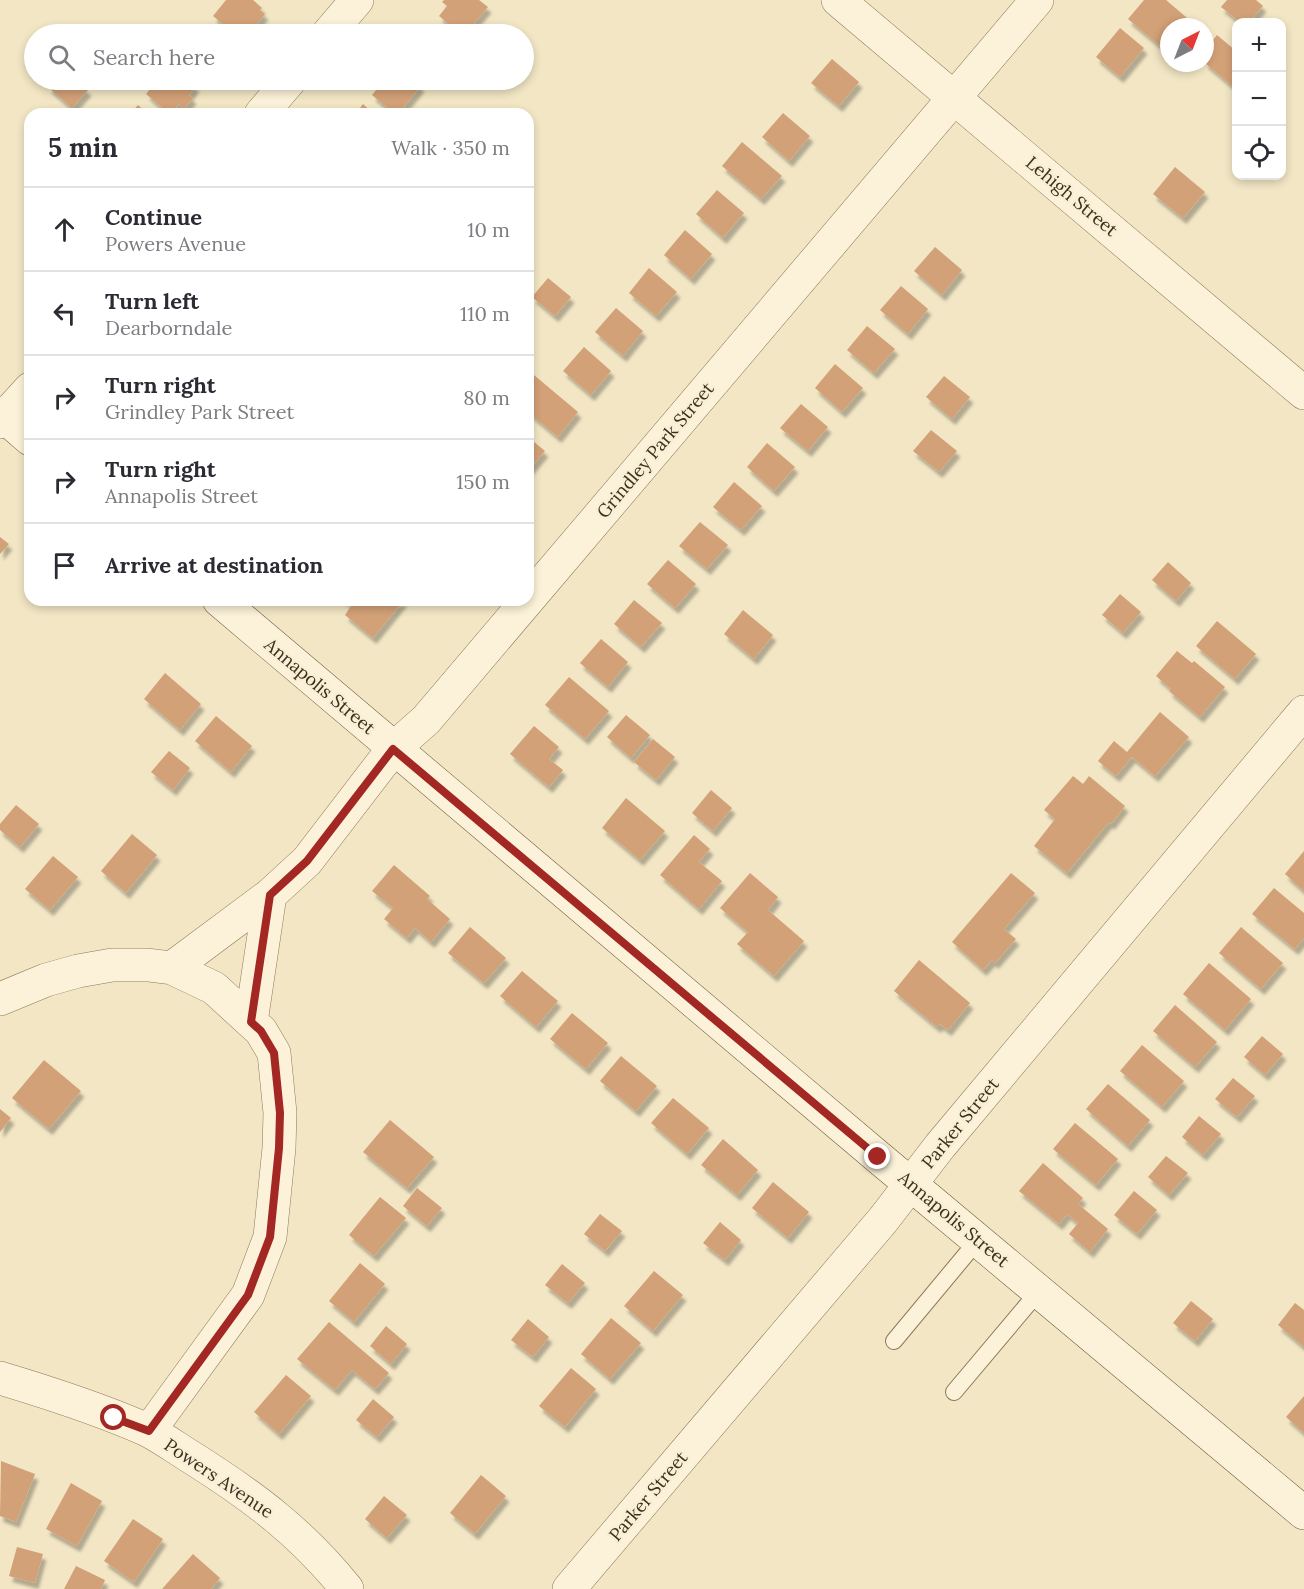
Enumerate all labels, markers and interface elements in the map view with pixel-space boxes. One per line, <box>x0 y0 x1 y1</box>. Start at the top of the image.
north arrow <box>1160 18 1214 72</box>
map controls <box>1232 18 1286 180</box>
button: + <box>1232 18 1286 72</box>
search box <box>24 24 534 90</box>
icon: search <box>45 41 78 74</box>
text: Search here <box>93 43 215 71</box>
button: − <box>1232 72 1286 126</box>
button: locate <box>1232 126 1286 180</box>
text: 5 min <box>48 131 118 164</box>
text: Walk · 350 m <box>391 135 510 160</box>
street label: Lehigh Street <box>1021 151 1123 241</box>
text: Continue <box>105 203 202 231</box>
icon: ahead <box>48 213 81 246</box>
text: 10 m <box>467 217 510 242</box>
text: Powers Avenue <box>105 231 246 256</box>
text: Turn left <box>105 287 199 315</box>
icon: left <box>48 297 81 330</box>
text: 110 m <box>460 301 510 326</box>
text: Dearborndale <box>105 315 232 340</box>
text: Turn right <box>105 371 216 399</box>
street label: Grindley Park Street <box>591 377 719 523</box>
icon: right <box>48 381 81 414</box>
text: 80 m <box>463 385 510 410</box>
text: Grindley Park Street <box>105 399 294 424</box>
text: Turn right <box>105 455 216 483</box>
icon: right <box>48 465 81 498</box>
text: 150 m <box>456 469 510 494</box>
text: Annapolis Street <box>105 483 258 508</box>
icon: arrive <box>48 549 81 582</box>
text: Arrive at destination <box>105 551 323 579</box>
street label: Annapolis Street <box>259 632 380 739</box>
street label: Parker Street <box>916 1073 1004 1173</box>
route end <box>864 1143 890 1169</box>
street label: Annapolis Street <box>893 1165 1014 1272</box>
route start <box>100 1404 126 1430</box>
street label: Powers Avenue <box>160 1433 278 1523</box>
street label: Parker Street <box>604 1446 692 1546</box>

